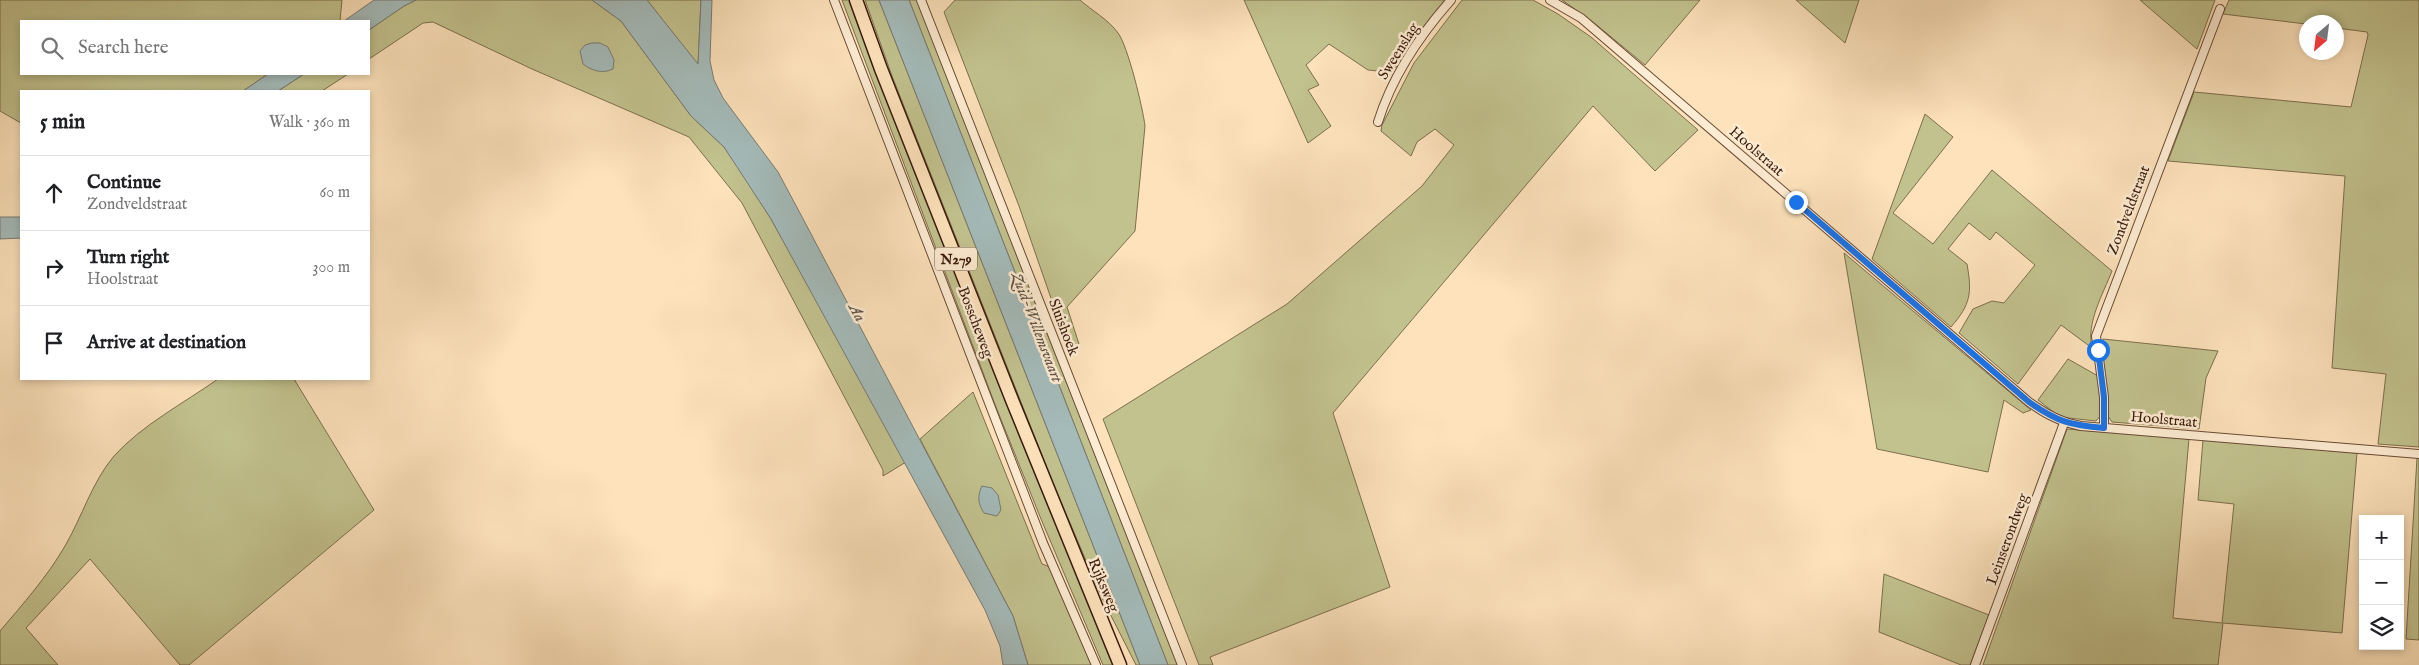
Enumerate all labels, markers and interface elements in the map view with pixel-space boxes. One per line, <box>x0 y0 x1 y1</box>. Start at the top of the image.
north arrow <box>2299 15 2344 60</box>
street label: Sweenslag <box>1374 19 1424 83</box>
search box <box>20 20 370 75</box>
icon: search <box>38 34 66 62</box>
text: Search here <box>78 36 169 60</box>
text: 5 min <box>40 109 85 136</box>
text: Walk · 360 m <box>269 113 350 133</box>
street label: Hoolstraat <box>1725 122 1788 180</box>
street label: Zondveldstraat <box>2103 163 2154 257</box>
text: Continue <box>87 171 161 195</box>
icon: ahead <box>40 179 68 207</box>
text: 60 m <box>320 183 350 203</box>
route end <box>1785 191 1808 214</box>
text: Zondveldstraat <box>87 195 187 215</box>
text: Turn right <box>87 246 169 270</box>
road number: N279 <box>935 248 977 270</box>
icon: right <box>40 254 68 282</box>
text: 300 m <box>312 258 350 278</box>
water label: Zuid-Willemsvaart <box>1005 268 1067 386</box>
text: Hoolstraat <box>87 270 158 290</box>
street label: Bosscheweg <box>953 284 998 361</box>
street label: Sluishoek <box>1044 296 1083 359</box>
water label: Aa <box>842 298 869 326</box>
icon: arrive <box>40 329 68 357</box>
text: Arrive at destination <box>87 331 246 355</box>
route start <box>2087 339 2110 362</box>
street label: Hoolstraat <box>2130 407 2198 432</box>
street label: Leinserondweg <box>1982 490 2033 588</box>
map controls <box>2359 515 2404 650</box>
button: + <box>2359 515 2404 560</box>
street label: Rijksweg <box>1084 555 1124 616</box>
button: − <box>2359 560 2404 605</box>
button: layers <box>2359 605 2404 650</box>

